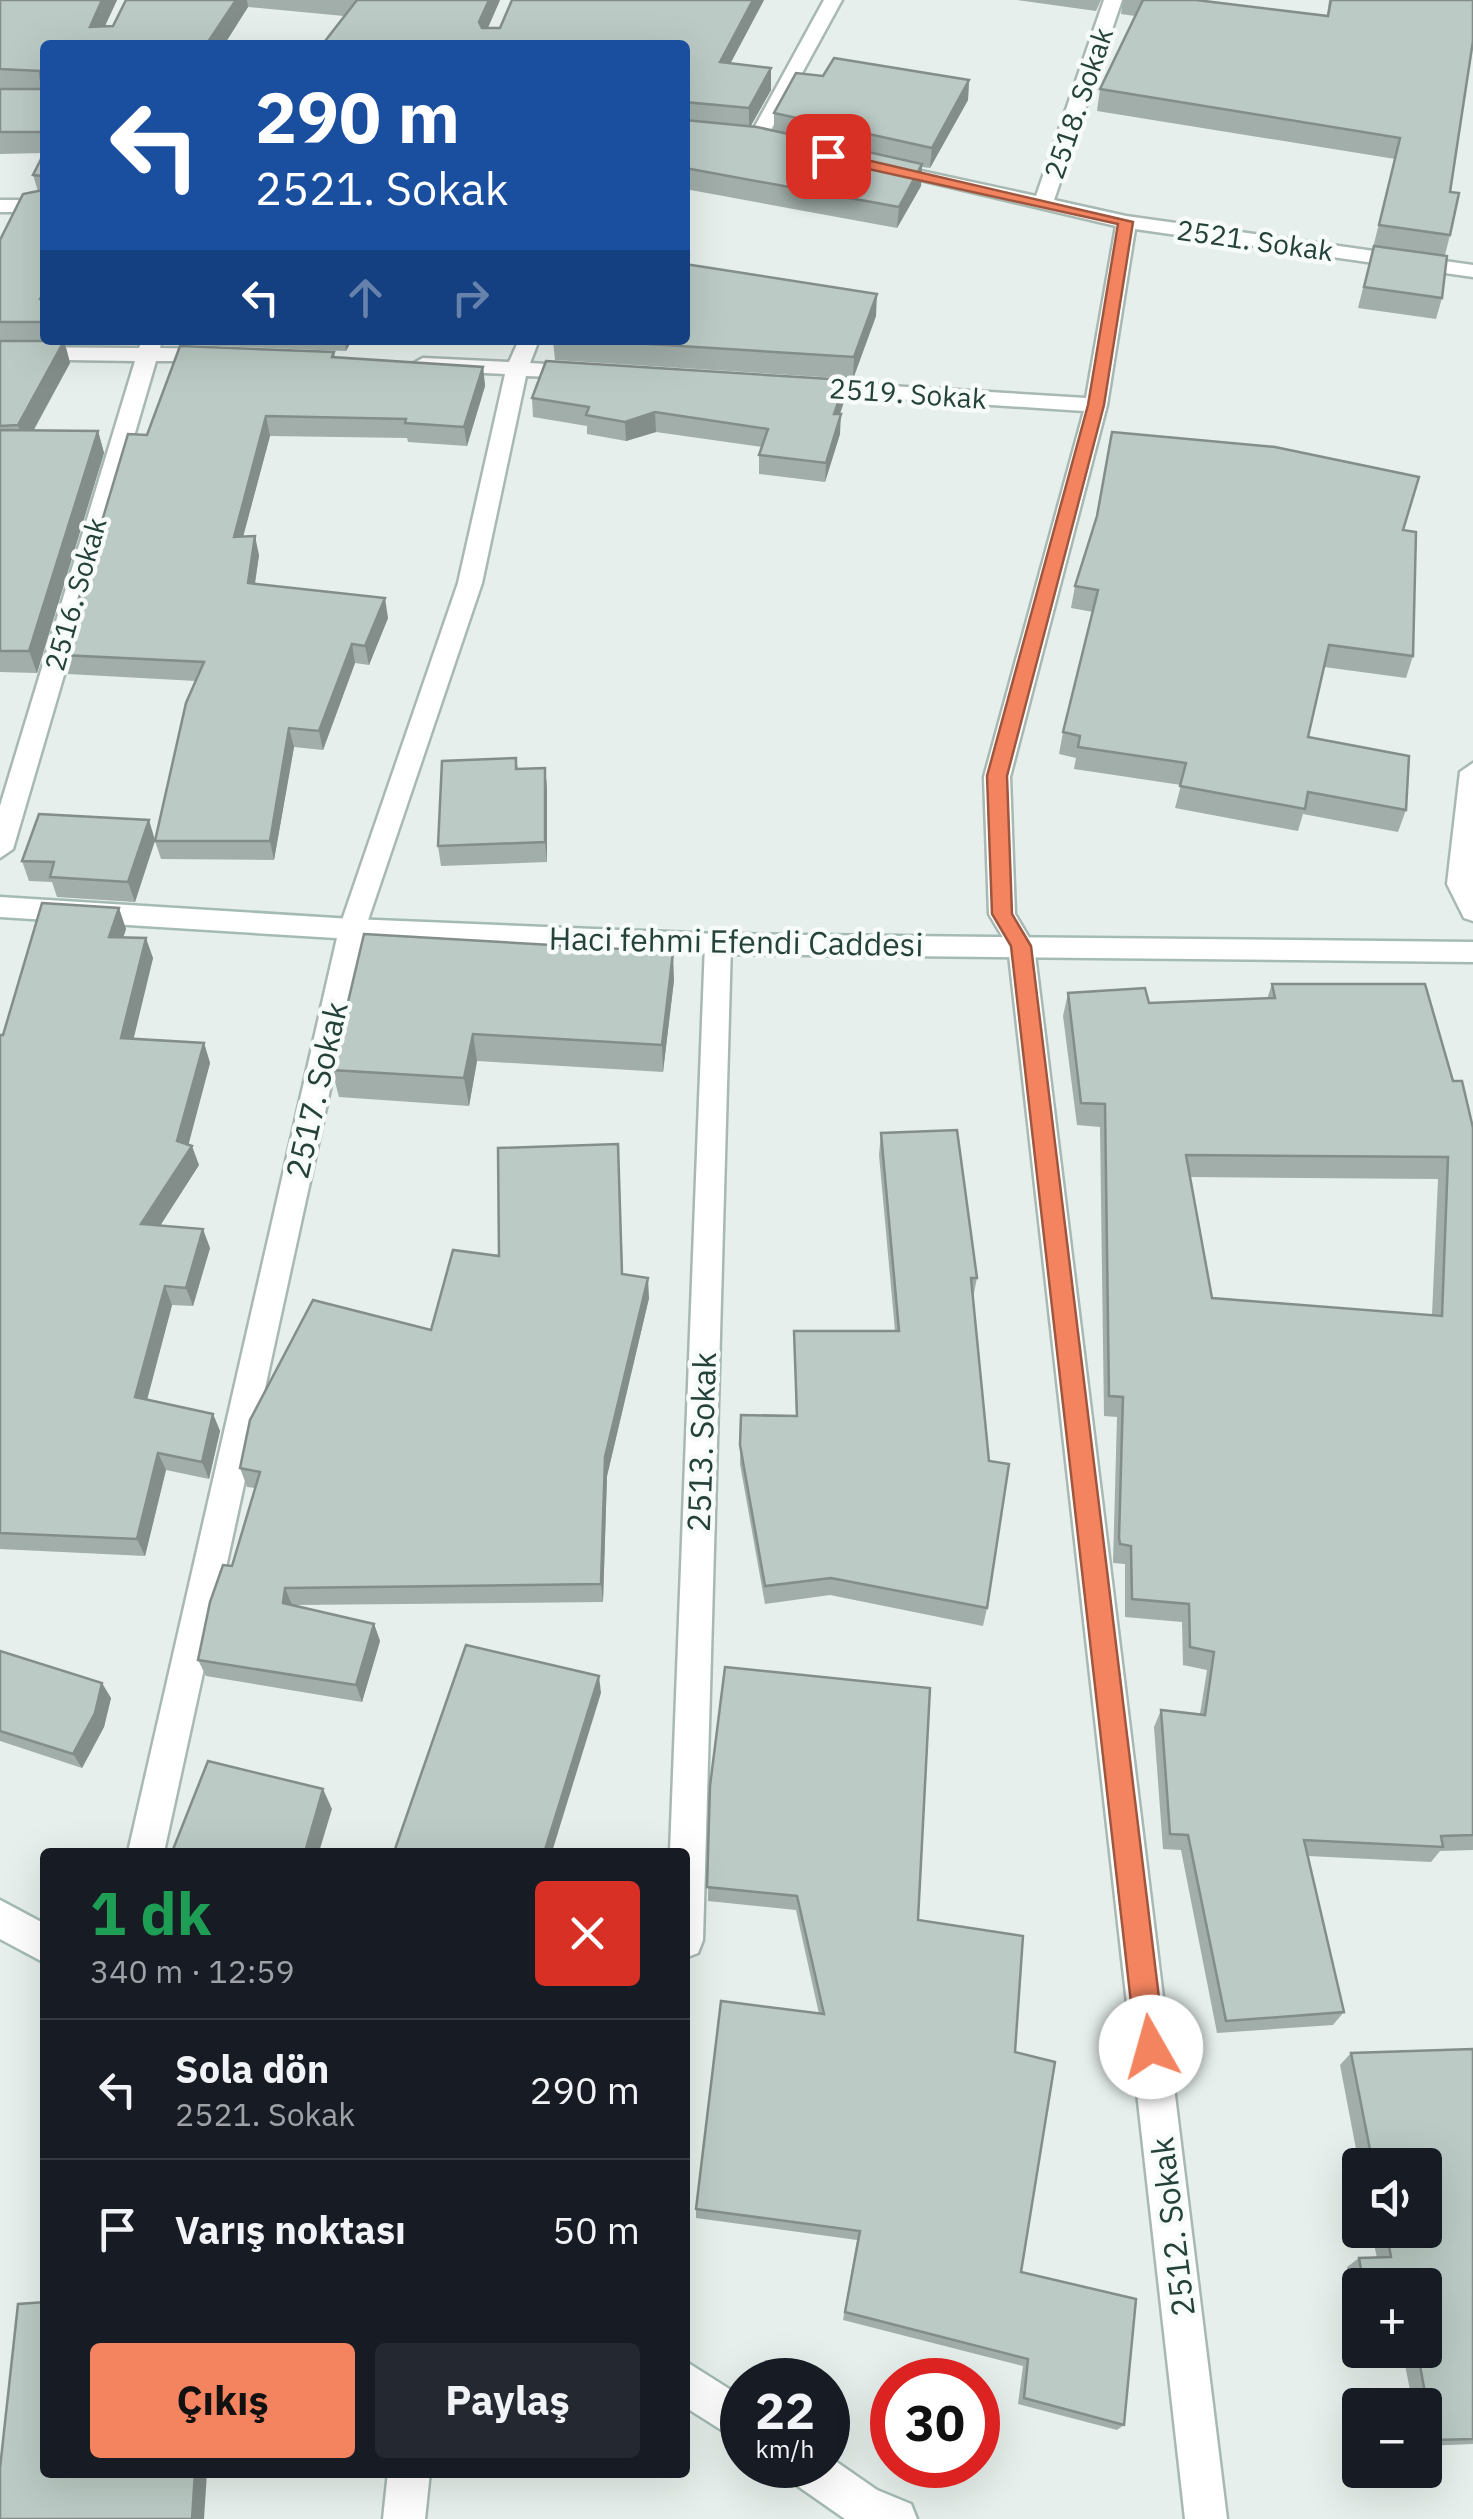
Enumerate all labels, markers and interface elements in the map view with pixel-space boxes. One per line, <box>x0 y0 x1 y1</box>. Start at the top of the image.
street label: 2518. Sokak <box>1035 22 1121 184</box>
text: 290 m <box>255 71 460 162</box>
icon: left <box>90 80 220 210</box>
pin <box>786 114 871 199</box>
icon: arrive <box>801 129 856 184</box>
text: 2521. Sokak <box>255 159 508 217</box>
street label: 2521. Sokak <box>1174 211 1336 269</box>
icon: left <box>233 270 288 325</box>
icon: ahead <box>338 270 393 325</box>
icon: right <box>443 270 498 325</box>
street label: 2519. Sokak <box>828 369 988 417</box>
street label: 2516. Sokak <box>35 513 115 675</box>
street label: Haci fehmi Efendi Caddesi <box>548 917 924 965</box>
street label: 2517. Sokak <box>275 997 357 1183</box>
street label: 2513. Sokak <box>677 1351 725 1533</box>
text: 1 dk <box>90 1873 211 1952</box>
button: close <box>535 1881 640 1986</box>
text: 340 m · 12:59 <box>90 1950 295 1992</box>
position arrow <box>1099 1995 1203 2099</box>
text: Sola dön <box>175 2044 329 2093</box>
icon: left <box>90 2062 145 2117</box>
text: 290 m <box>529 2065 640 2114</box>
text: 2521. Sokak <box>175 2093 355 2135</box>
street label: 2512. Sokak <box>1140 2135 1204 2319</box>
map controls <box>1342 2148 1442 2488</box>
button: sound <box>1342 2148 1442 2248</box>
icon: arrive <box>90 2202 145 2257</box>
text: Varış noktası <box>175 2205 406 2254</box>
text: 50 m <box>552 2205 640 2254</box>
button: + <box>1342 2268 1442 2368</box>
button: Çıkış <box>90 2343 355 2458</box>
button: Paylaş <box>375 2343 640 2458</box>
speed limit sign: 30 <box>870 2358 1000 2488</box>
text: 22 <box>755 2378 815 2443</box>
button: − <box>1342 2388 1442 2488</box>
text: km/h <box>756 2432 814 2465</box>

